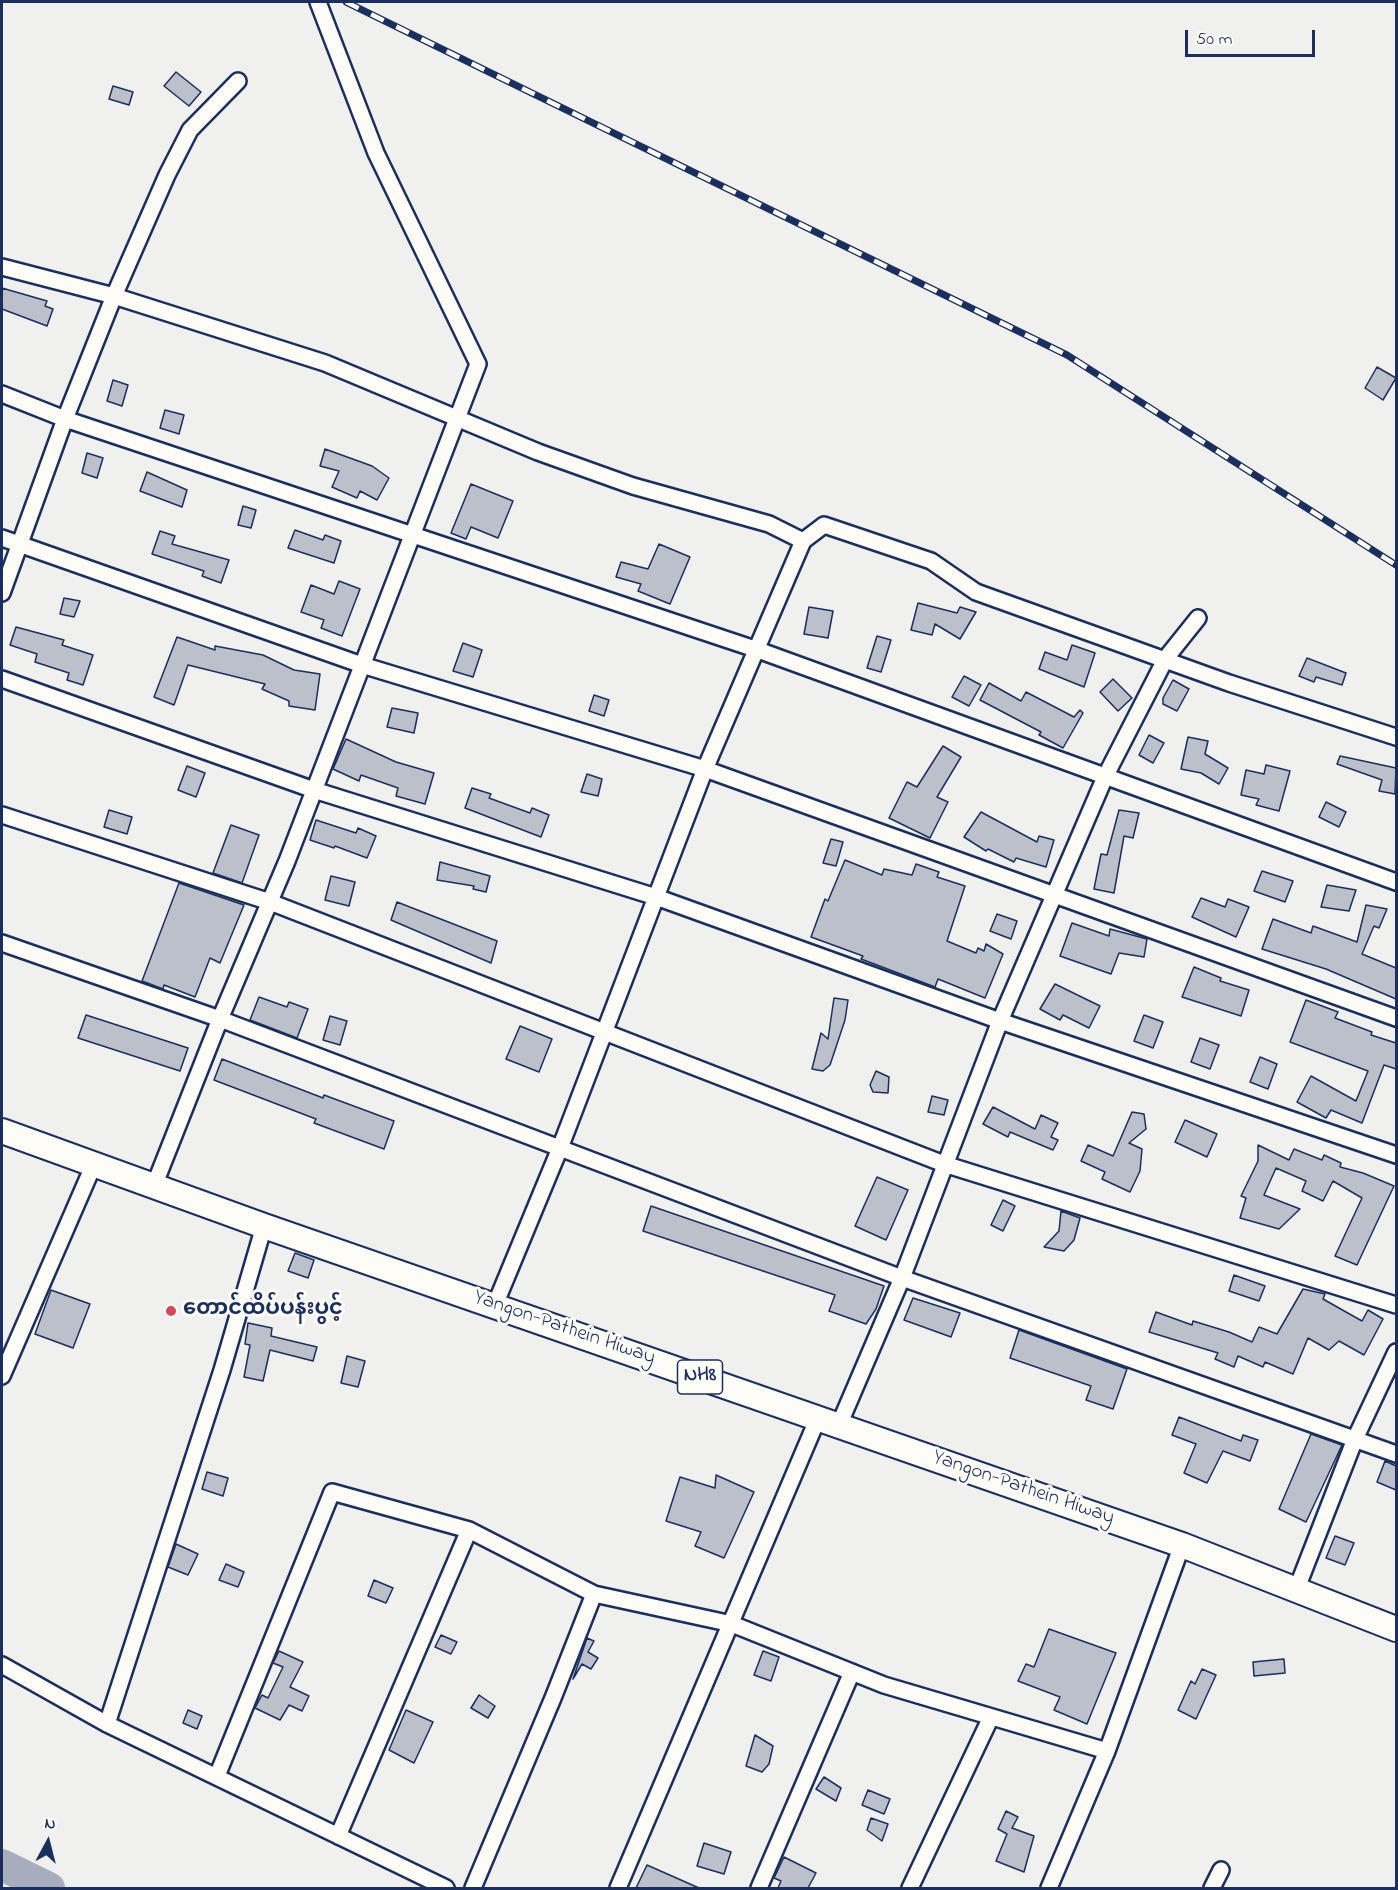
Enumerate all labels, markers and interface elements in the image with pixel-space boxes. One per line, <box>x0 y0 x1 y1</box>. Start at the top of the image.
scale bar <box>1188 18 1318 56</box>
text: 50 m <box>1196 27 1233 53</box>
street label: Yangon-Pathein Hiway <box>470 1286 658 1372</box>
place label: တောင်ထိပ်ပန်းပွင့် <box>183 1298 343 1324</box>
marker: တောင်ထိပ်ပန်းပွင့် <box>164 1304 178 1318</box>
road number: NH8 <box>678 1360 722 1394</box>
street label: Yangon-Pathein Hiway <box>929 1446 1117 1532</box>
north arrow <box>18 1812 78 1872</box>
text: N <box>43 1812 57 1837</box>

